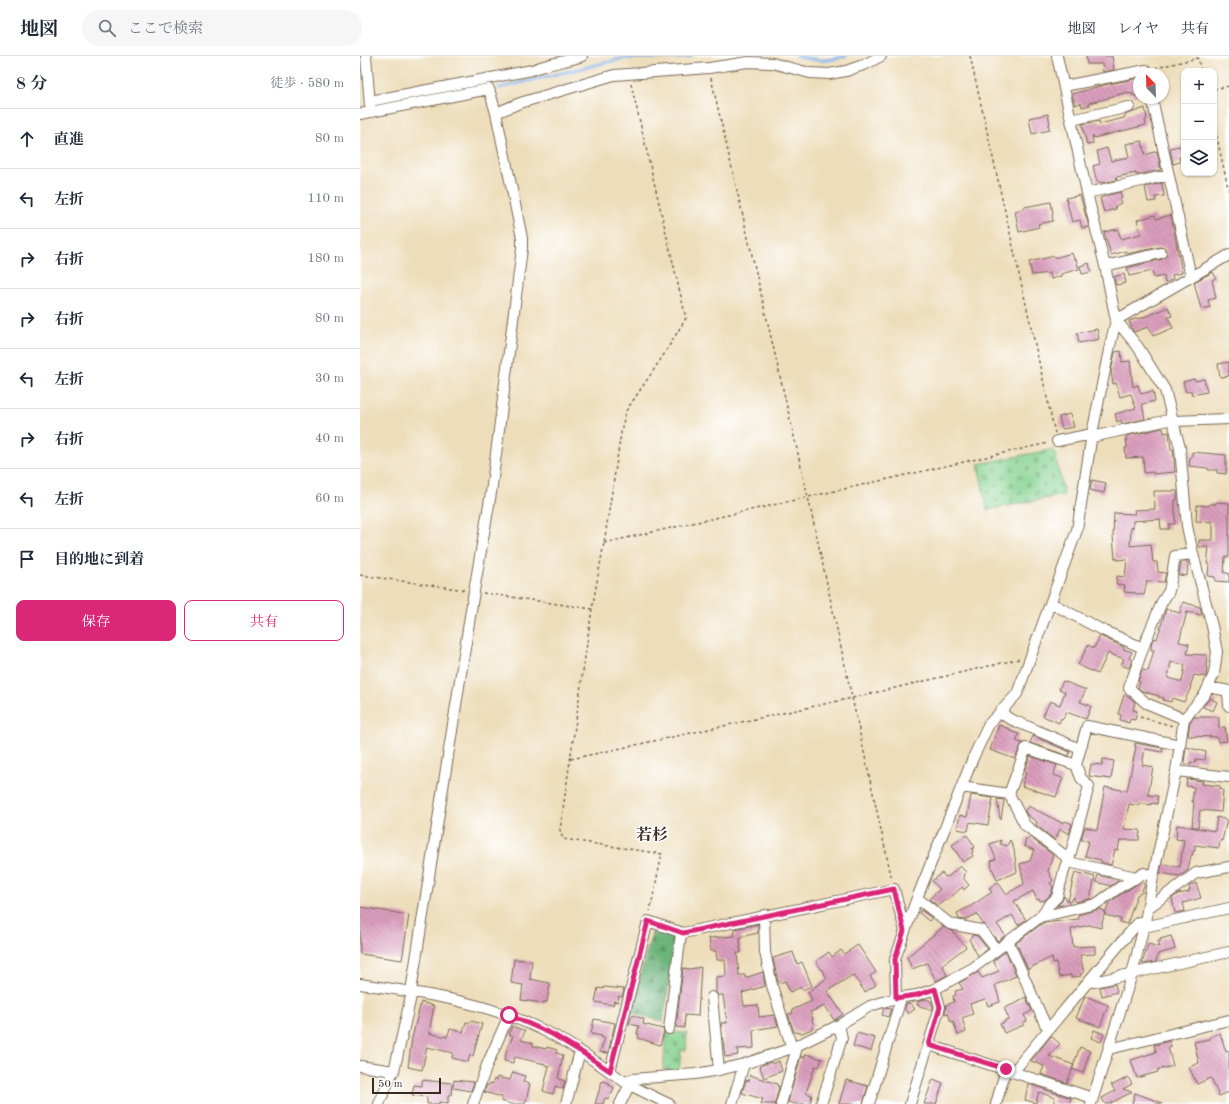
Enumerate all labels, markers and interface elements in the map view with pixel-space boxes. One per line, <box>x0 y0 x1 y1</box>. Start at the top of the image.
search box <box>82 10 362 46</box>
icon: search <box>96 17 118 39</box>
text: 地図 <box>20 21 58 40</box>
text: ここで検索 <box>128 22 203 37</box>
text: 地図 <box>1068 22 1096 36</box>
text: レイヤ <box>1118 22 1159 36</box>
text: 共有 <box>1181 22 1209 36</box>
north arrow <box>1133 68 1169 104</box>
map controls <box>1181 68 1217 176</box>
button: + <box>1181 68 1217 104</box>
text: 8 分 <box>16 76 48 93</box>
text: 徒歩 · 580 m <box>270 77 344 90</box>
button: − <box>1181 104 1217 140</box>
icon: ahead <box>16 128 38 150</box>
text: 80 m <box>315 132 344 145</box>
text: 直進 <box>54 133 84 148</box>
button: layers <box>1181 140 1217 176</box>
icon: left <box>16 188 38 210</box>
text: 110 m <box>307 192 344 205</box>
text: 左折 <box>54 193 84 208</box>
icon: right <box>16 248 38 270</box>
text: 180 m <box>307 252 344 265</box>
text: 右折 <box>54 253 84 268</box>
icon: right <box>16 308 38 330</box>
text: 80 m <box>315 312 344 325</box>
text: 右折 <box>54 313 84 328</box>
icon: left <box>16 368 38 390</box>
text: 30 m <box>315 372 344 385</box>
text: 左折 <box>54 373 84 388</box>
icon: right <box>16 428 38 450</box>
text: 40 m <box>315 432 344 445</box>
text: 右折 <box>54 433 84 448</box>
icon: left <box>16 488 38 510</box>
text: 60 m <box>315 492 344 505</box>
text: 左折 <box>54 493 84 508</box>
icon: arrive <box>16 548 38 570</box>
text: 目的地に到着 <box>54 553 144 568</box>
button: 保存 <box>16 600 176 641</box>
button: 共有 <box>184 600 344 641</box>
district label: 若杉 <box>636 826 668 844</box>
route start <box>500 1006 518 1024</box>
route end <box>997 1060 1015 1078</box>
scale bar <box>372 1076 441 1095</box>
text: 50 m <box>378 1079 403 1090</box>

